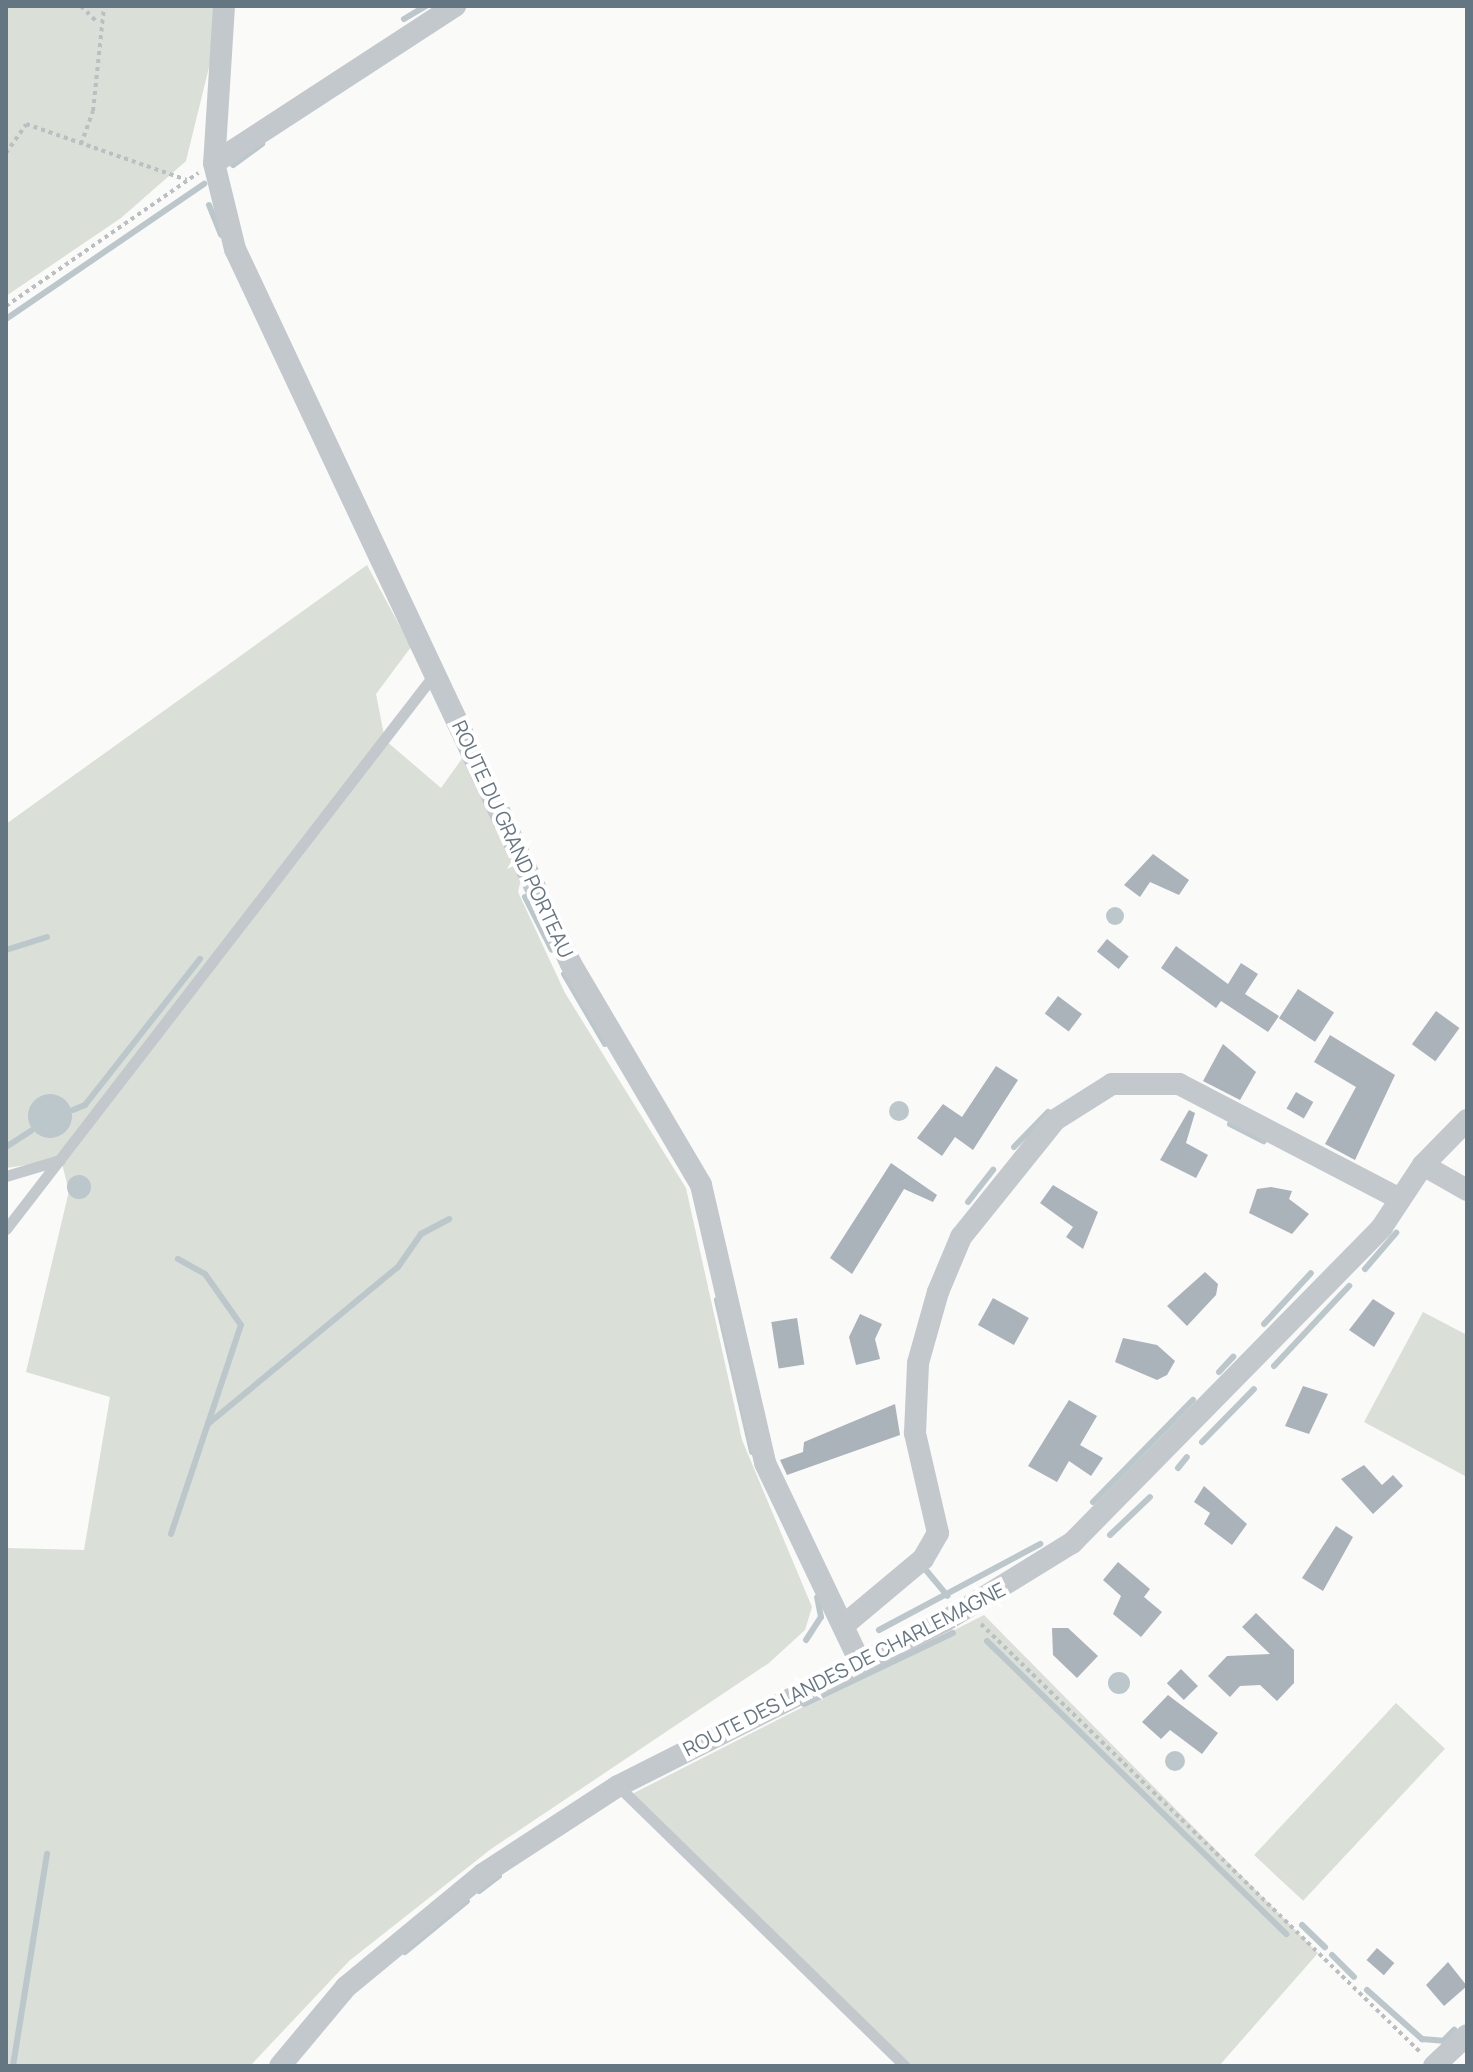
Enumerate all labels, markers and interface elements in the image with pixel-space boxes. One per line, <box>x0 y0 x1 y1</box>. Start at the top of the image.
street label: ROUTE DU GRAND PORTEAU <box>447 716 579 962</box>
street label: ROUTE DES LANDES DE CHARLEMAGNE <box>679 1577 1009 1761</box>

